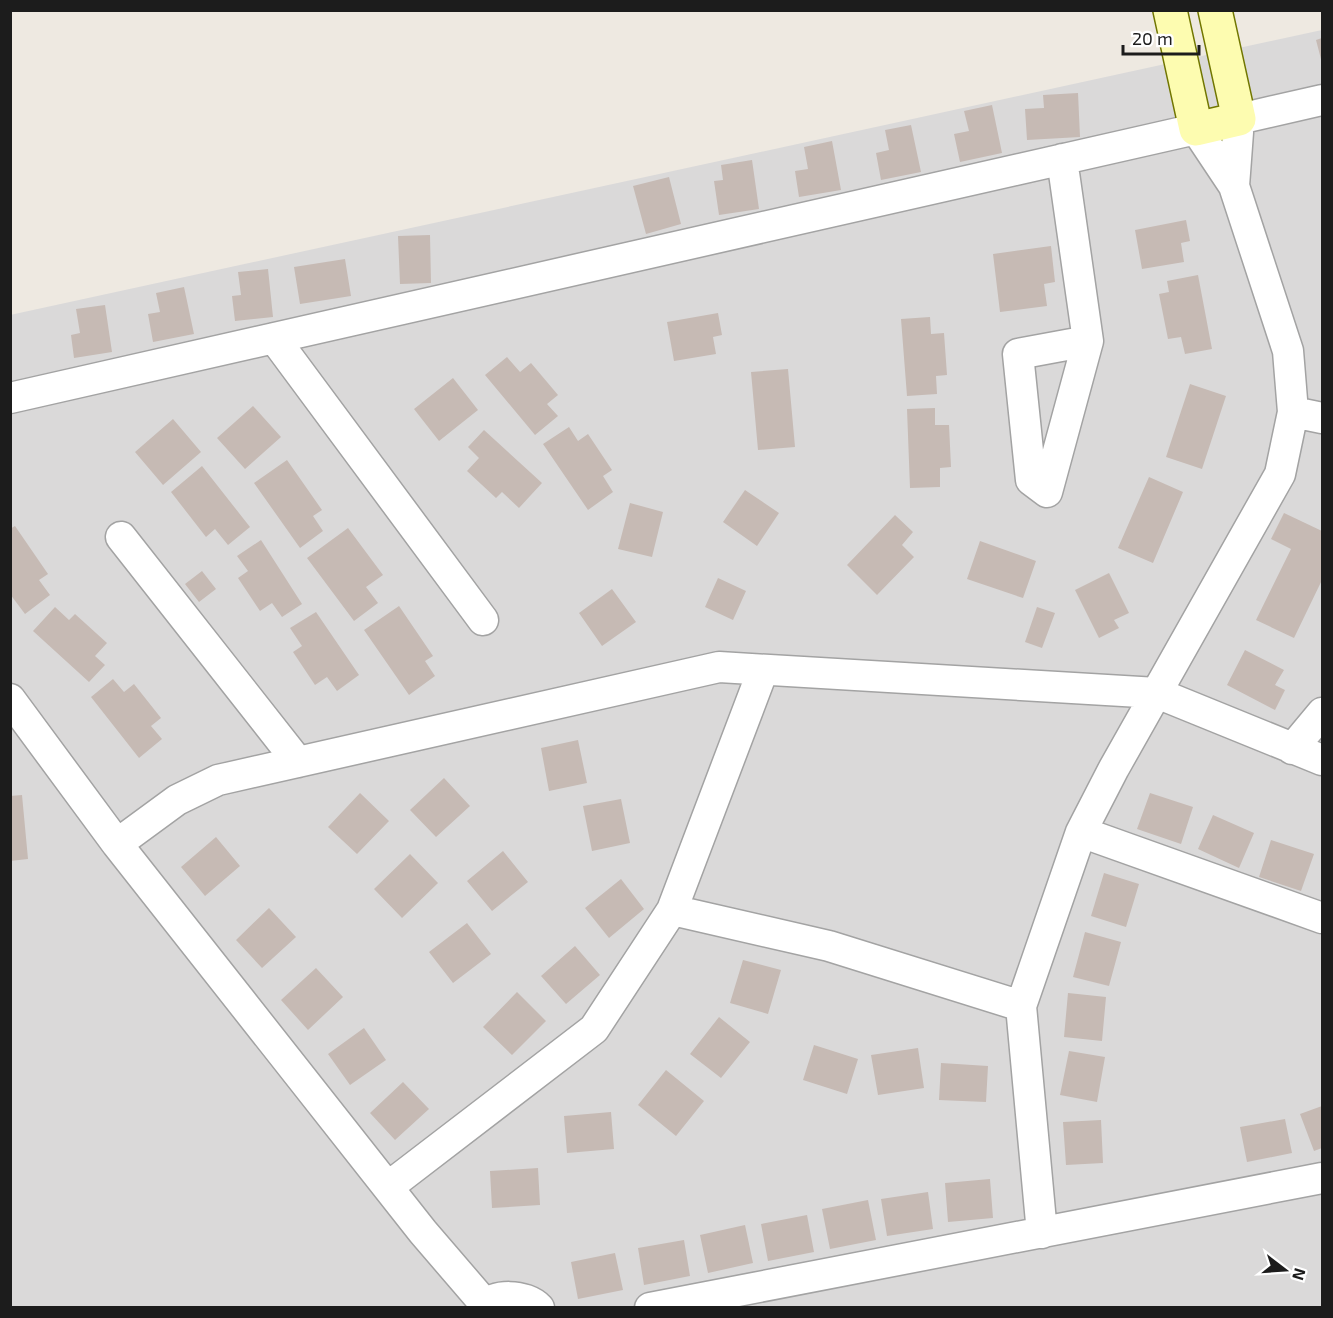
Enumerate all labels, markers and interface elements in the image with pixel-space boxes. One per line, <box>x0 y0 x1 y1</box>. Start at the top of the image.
scale bar <box>1123 18 1200 56</box>
text: 20 m <box>1132 27 1173 49</box>
north arrow <box>1255 1240 1315 1300</box>
text: N <box>1289 1266 1311 1283</box>

